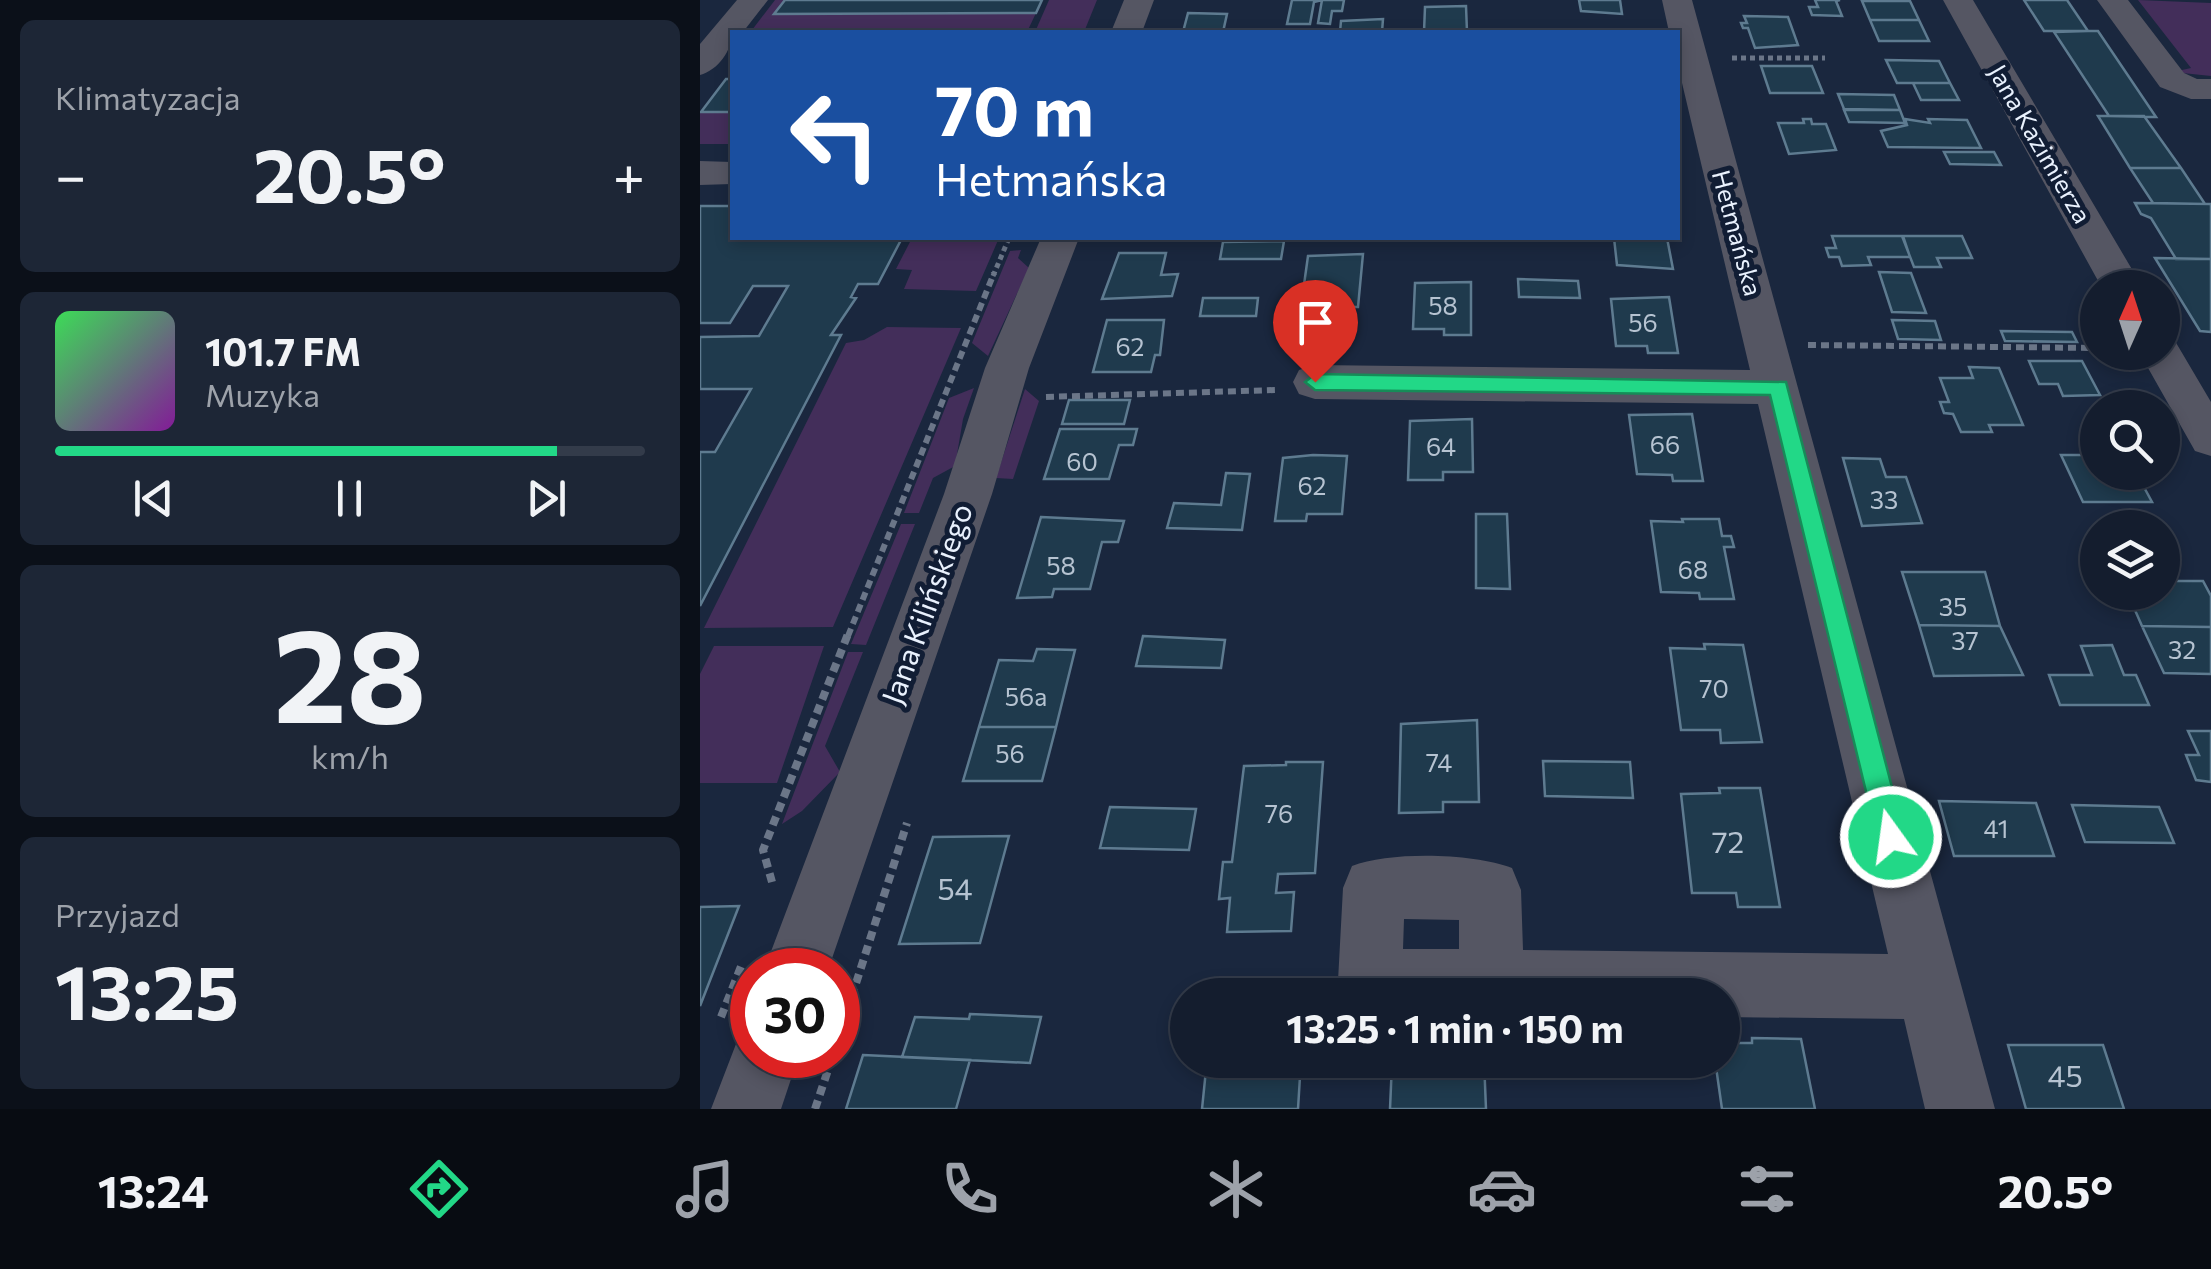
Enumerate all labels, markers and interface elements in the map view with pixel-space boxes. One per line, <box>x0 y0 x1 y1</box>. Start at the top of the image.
street label: Jana Kazimierza <box>1983 59 2098 228</box>
text: 70 m <box>935 65 1094 150</box>
icon: left <box>770 70 900 200</box>
text: Klimatyzacja <box>55 77 241 117</box>
text: 20.5° <box>253 127 446 218</box>
text: − <box>55 140 86 207</box>
text: + <box>613 140 645 207</box>
text: Hetmańska <box>935 150 1168 205</box>
street label: Hetmańska <box>1707 166 1769 299</box>
north arrow <box>2080 270 2180 370</box>
map controls <box>2080 270 2180 610</box>
pin <box>1273 280 1358 383</box>
house number: 58 <box>1428 290 1458 320</box>
icon: arrive <box>1288 295 1343 350</box>
house number: 56 <box>1628 307 1658 337</box>
text: 101.7 FM <box>205 327 361 374</box>
house number: 62 <box>1116 331 1144 361</box>
text: Muzyka <box>205 374 320 414</box>
button: search <box>2080 390 2180 490</box>
house number: 66 <box>1650 429 1680 459</box>
house number: 64 <box>1426 431 1456 461</box>
house number: 60 <box>1066 446 1098 476</box>
house number: 62 <box>1298 470 1326 500</box>
icon: previous <box>126 471 181 526</box>
icon: pause <box>322 471 377 526</box>
icon: next <box>519 471 574 526</box>
house number: 33 <box>1870 484 1898 514</box>
street label: Jana Kilińskiego <box>872 498 979 708</box>
button: layers <box>2080 510 2180 610</box>
house number: 58 <box>1046 550 1076 580</box>
house number: 68 <box>1678 554 1708 584</box>
text: 28 <box>273 591 427 750</box>
house number: 35 <box>1939 591 1967 621</box>
house number: 37 <box>1951 625 1979 655</box>
house number: 32 <box>2168 634 2196 664</box>
house number: 70 <box>1699 673 1729 703</box>
house number: 56a <box>1005 681 1047 711</box>
text: km/h <box>311 736 389 776</box>
house number: 56 <box>995 738 1025 768</box>
house number: 74 <box>1426 747 1452 777</box>
position arrow <box>1839 785 1943 889</box>
house number: 76 <box>1265 798 1293 828</box>
house number: 41 <box>1984 813 2008 843</box>
house number: 72 <box>1712 822 1744 859</box>
house number: 54 <box>937 869 973 906</box>
text: Przyjazd <box>55 894 180 934</box>
text: 13:25 <box>55 944 239 1035</box>
speed limit sign: 30 <box>730 948 860 1078</box>
text: 13:25 · 1 min · 150 m <box>1286 1004 1624 1051</box>
house number: 45 <box>2047 1056 2083 1093</box>
icon: directions <box>404 1154 474 1224</box>
icon: music <box>670 1154 740 1224</box>
icon: phone <box>935 1154 1005 1224</box>
icon: climate <box>1201 1154 1271 1224</box>
icon: car <box>1467 1154 1537 1224</box>
icon: filters <box>1732 1154 1802 1224</box>
text: 13:24 <box>98 1162 209 1217</box>
text: 20.5° <box>1998 1162 2113 1217</box>

